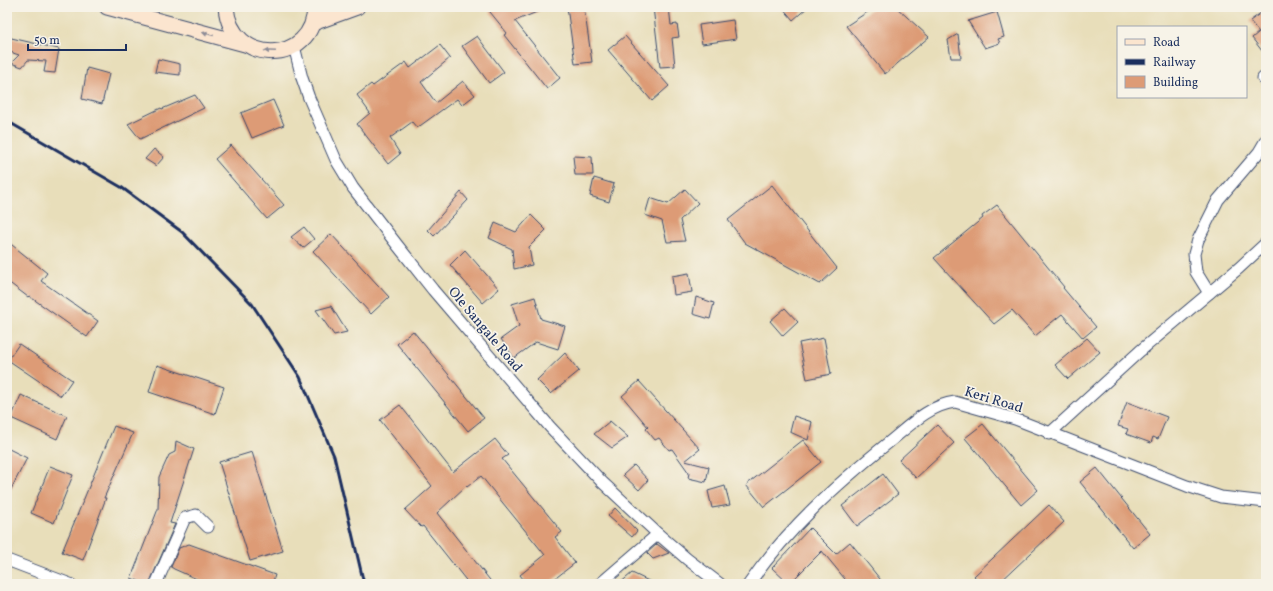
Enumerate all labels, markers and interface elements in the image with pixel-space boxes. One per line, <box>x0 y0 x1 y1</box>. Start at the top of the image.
scale bar <box>28 26 126 52</box>
legend <box>1117 26 1247 98</box>
one-way arrow <box>201 31 213 37</box>
text: 50 m <box>34 33 60 49</box>
text: Road <box>1153 35 1180 51</box>
one-way arrow <box>264 48 276 55</box>
text: Railway <box>1153 55 1196 71</box>
text: Building <box>1153 75 1198 91</box>
street label: Ole Sangale Road <box>443 283 526 377</box>
street label: Keri Road <box>962 383 1025 418</box>

